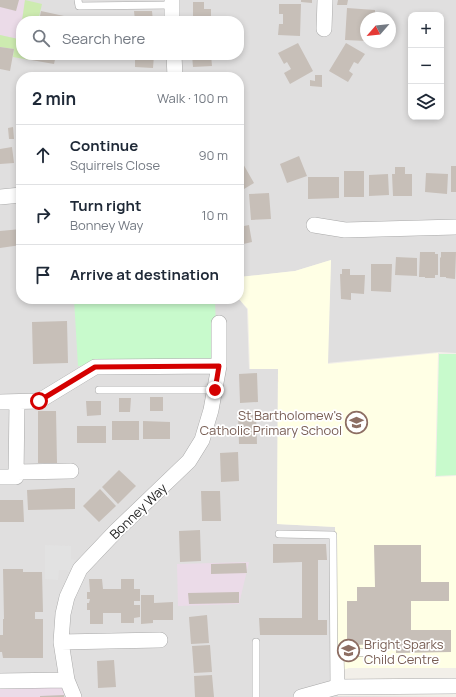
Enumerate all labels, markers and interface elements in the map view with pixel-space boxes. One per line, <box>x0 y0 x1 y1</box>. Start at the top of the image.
north arrow <box>360 12 396 48</box>
map controls <box>408 12 444 120</box>
button: + <box>408 12 444 48</box>
search box <box>16 16 244 60</box>
icon: search <box>30 27 52 49</box>
text: Search here <box>62 28 145 49</box>
button: − <box>408 48 444 84</box>
button: layers <box>408 84 444 120</box>
text: 2 min <box>32 87 76 110</box>
text: Walk · 100 m <box>157 89 228 107</box>
text: Continue <box>70 135 138 156</box>
icon: ahead <box>32 144 54 166</box>
text: 90 m <box>198 146 228 164</box>
text: Squirrels Close <box>70 156 160 174</box>
text: Turn right <box>70 195 141 216</box>
icon: right <box>32 204 54 226</box>
text: 10 m <box>201 206 228 224</box>
text: Bonney Way <box>70 216 143 234</box>
icon: arrive <box>32 264 54 286</box>
text: Arrive at destination <box>70 264 219 285</box>
route end <box>206 381 224 399</box>
route start <box>30 392 48 410</box>
place label: St Bartholomew's Catholic Primary School <box>200 406 342 439</box>
school or university icon: St Bartholomew's Catholic Primary School <box>344 409 370 435</box>
street label: Bonney Way <box>105 479 171 543</box>
place label: Bright Sparks Child Centre <box>364 635 444 668</box>
school or university icon: Bright Sparks Child Centre <box>336 638 362 664</box>

